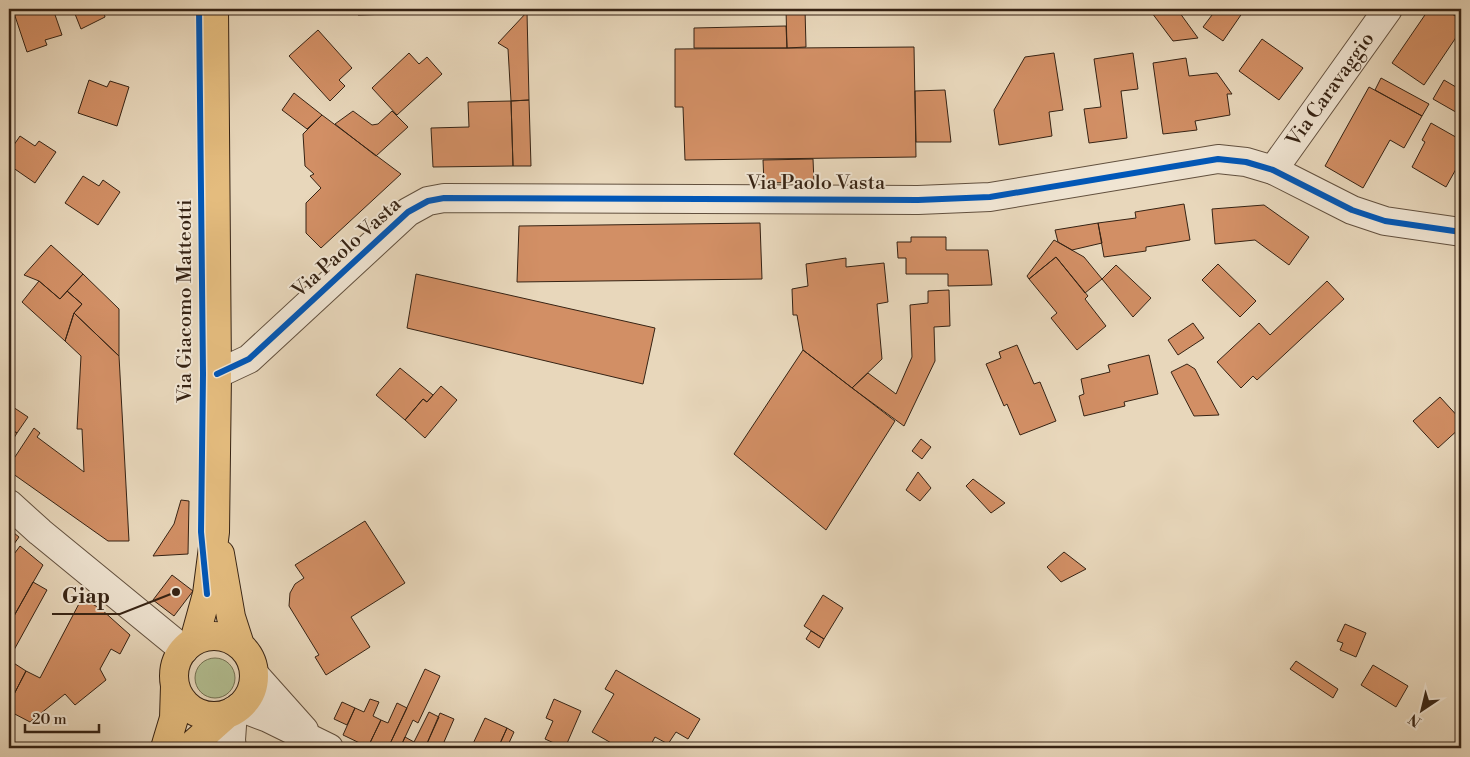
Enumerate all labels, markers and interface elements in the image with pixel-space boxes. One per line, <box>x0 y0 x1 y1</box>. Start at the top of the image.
street label: Via Caravaggio <box>1281 27 1380 152</box>
street label: Via Paolo Vasta <box>746 171 886 196</box>
street label: Via Paolo Vasta <box>286 192 407 304</box>
street label: Via Giacomo Matteotti <box>173 199 198 404</box>
callout: Giap <box>52 578 120 614</box>
text: Giap <box>62 584 110 610</box>
north arrow <box>1398 684 1448 734</box>
scale bar <box>25 702 99 734</box>
text: N <box>1405 709 1425 730</box>
text: 20 m <box>32 710 67 729</box>

